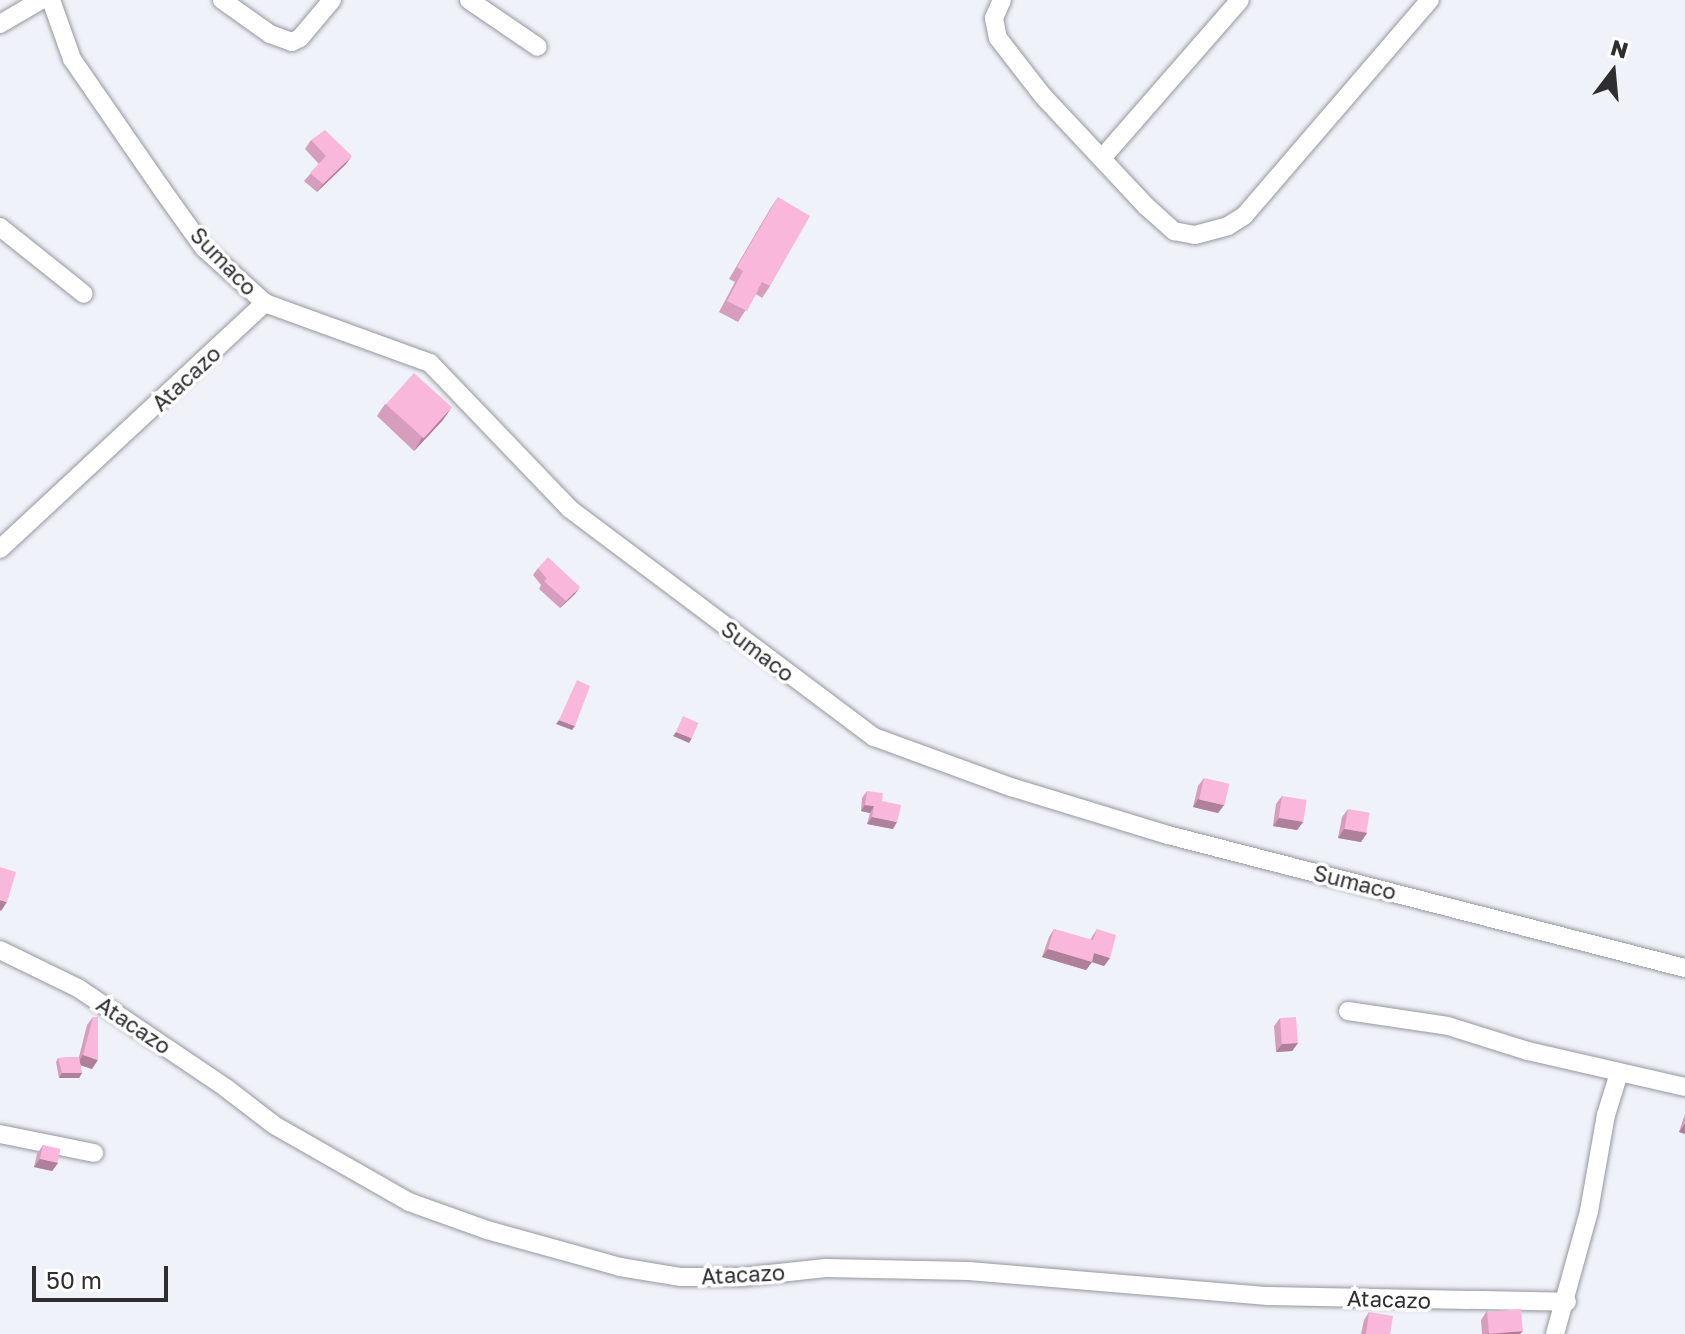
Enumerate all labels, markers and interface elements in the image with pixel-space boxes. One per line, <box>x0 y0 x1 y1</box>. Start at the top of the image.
north arrow <box>1573 32 1653 112</box>
text: N <box>1608 33 1632 64</box>
street label: Sumaco <box>185 221 263 301</box>
street label: Atacazo <box>146 340 226 416</box>
street label: Sumaco <box>716 615 800 687</box>
street label: Sumaco <box>1311 859 1399 905</box>
street label: Atacazo <box>92 991 176 1059</box>
scale bar <box>36 1250 172 1300</box>
street label: Atacazo <box>700 1259 786 1289</box>
text: 50 m <box>46 1265 102 1294</box>
street label: Atacazo <box>1347 1284 1431 1314</box>

